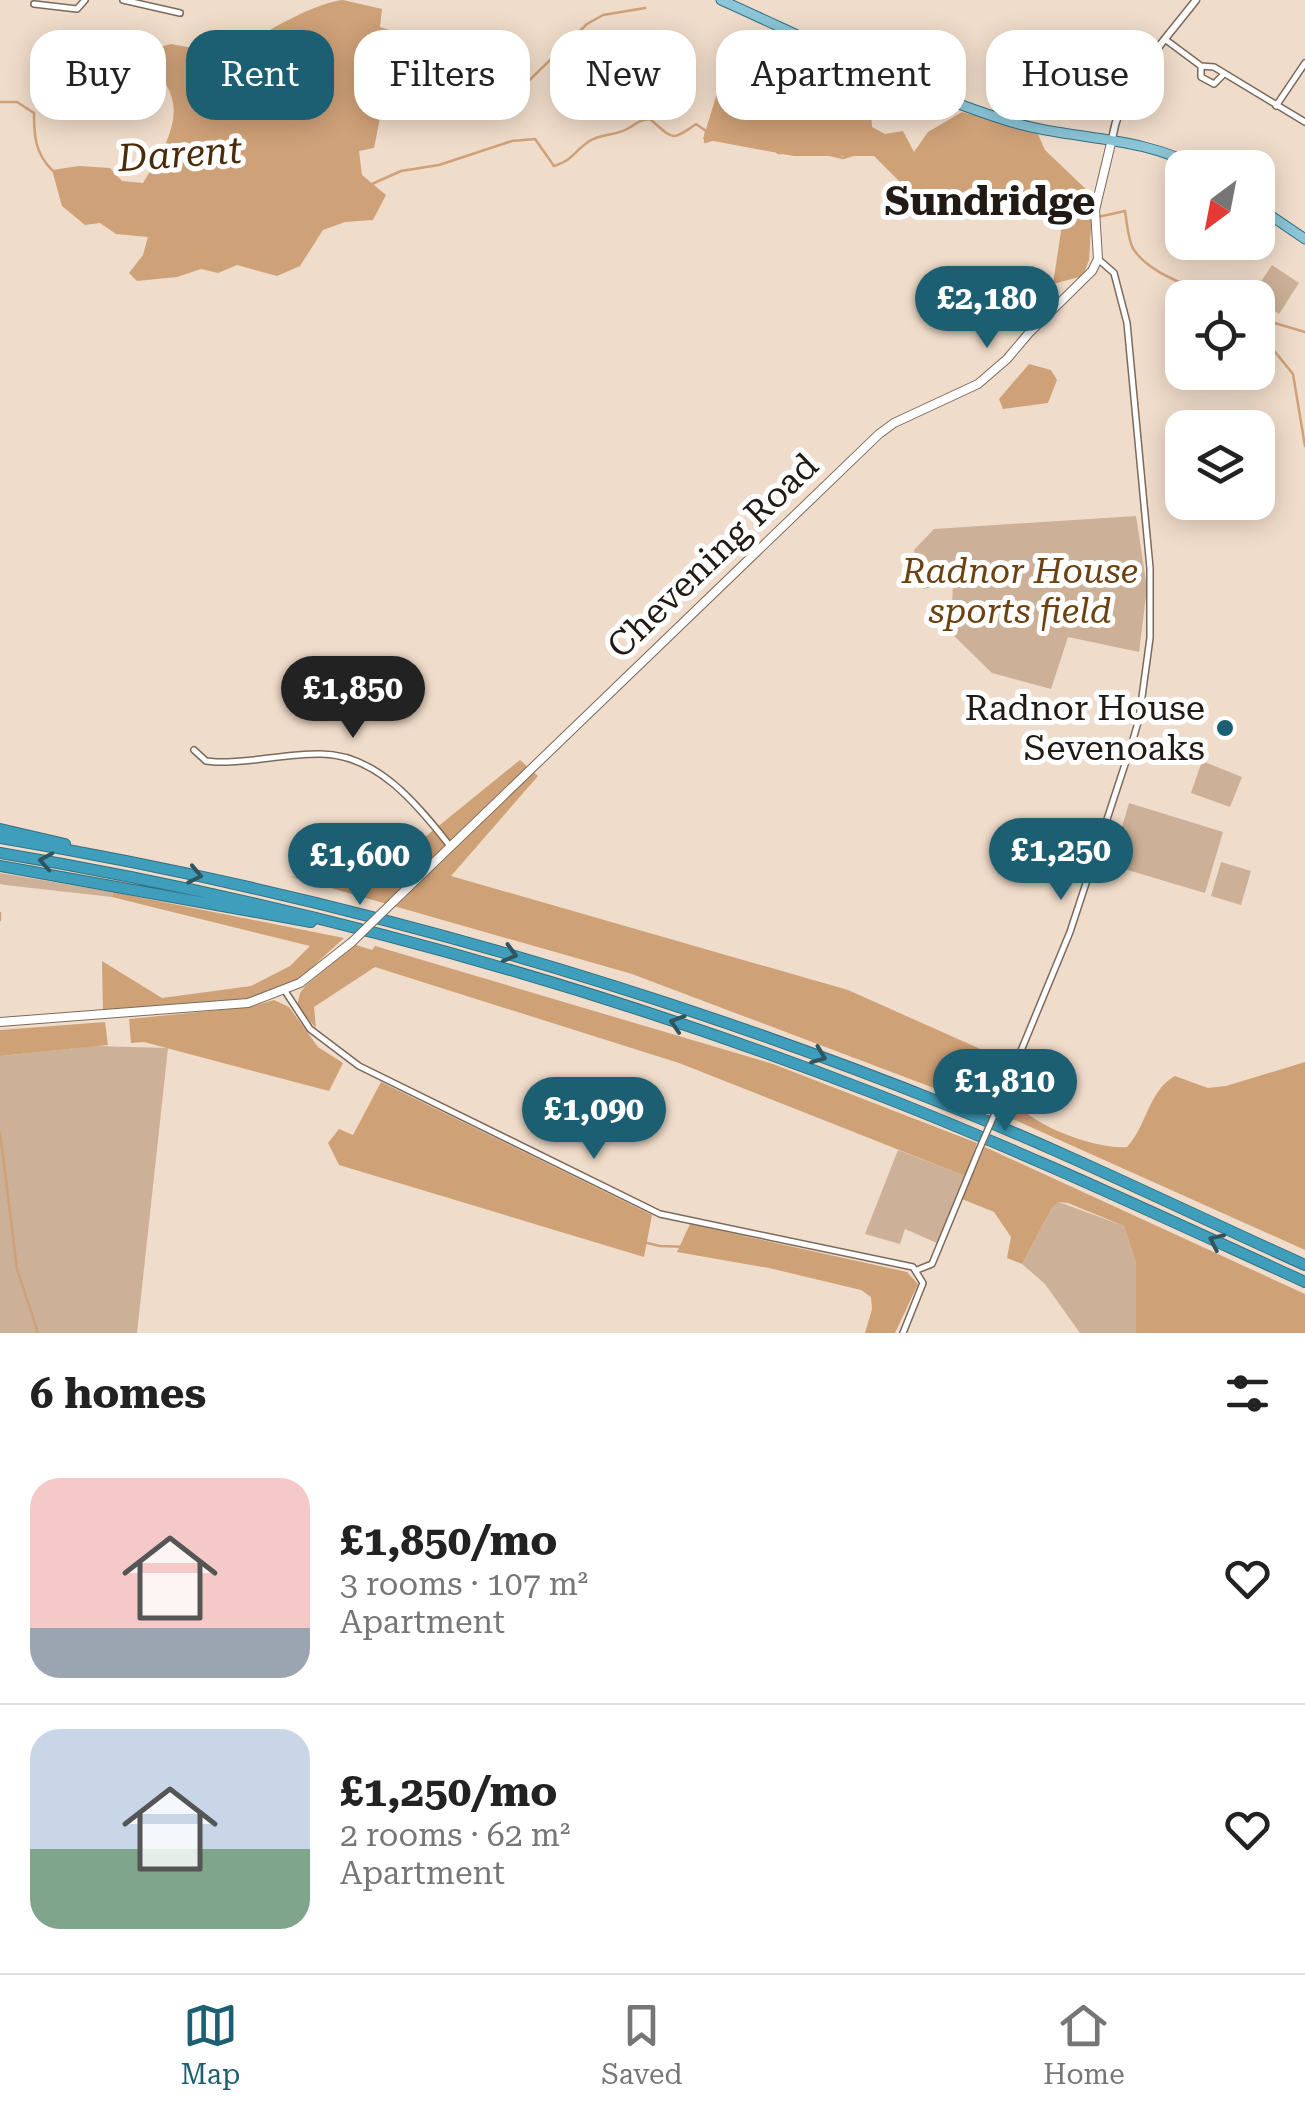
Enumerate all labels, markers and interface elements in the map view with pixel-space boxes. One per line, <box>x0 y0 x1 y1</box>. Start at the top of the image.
chip: Buy <box>30 30 166 120</box>
chip: Rent <box>186 30 334 120</box>
chip: Filters <box>354 30 530 120</box>
chip: New <box>550 30 696 120</box>
chip: Apartment <box>716 30 966 120</box>
chip: House <box>986 30 1164 120</box>
water label: Darent <box>115 128 244 180</box>
north arrow <box>1165 150 1275 260</box>
map controls <box>1165 150 1275 520</box>
district label: Sundridge <box>884 178 1096 225</box>
pin: £2,180 <box>906 266 1068 351</box>
text: £2,180 <box>937 279 1037 317</box>
button: locate <box>1165 280 1275 390</box>
button: layers <box>1165 410 1275 520</box>
street label: Chevening Road <box>599 445 827 667</box>
park label: Radnor House sports field <box>901 551 1138 632</box>
pin: £1,850 <box>272 656 434 741</box>
text: £1,850 <box>303 669 403 707</box>
place label: Radnor House Sevenoaks <box>965 688 1205 769</box>
marker: Radnor House Sevenoaks <box>1214 717 1236 739</box>
pin: £1,250 <box>980 818 1142 903</box>
pin: £1,600 <box>279 823 441 908</box>
text: £1,250 <box>1011 831 1111 869</box>
text: £1,600 <box>310 836 410 874</box>
one-way arrow <box>38 851 55 872</box>
one-way arrow <box>186 863 203 884</box>
one-way arrow <box>501 942 518 963</box>
one-way arrow <box>670 1014 687 1034</box>
one-way arrow <box>809 1044 826 1064</box>
pin: £1,810 <box>924 1049 1086 1134</box>
text: £1,810 <box>955 1062 1055 1100</box>
pin: £1,090 <box>513 1077 675 1162</box>
text: £1,090 <box>544 1090 644 1128</box>
one-way arrow <box>1208 1234 1226 1254</box>
icon: filters <box>1220 1366 1275 1421</box>
text: 6 homes <box>30 1369 206 1418</box>
text: £1,850/mo <box>340 1516 557 1565</box>
icon: home <box>110 1518 230 1638</box>
icon: heart <box>1220 1551 1275 1606</box>
text: 3 rooms · 107 m² <box>340 1565 588 1603</box>
text: Apartment <box>340 1603 505 1641</box>
text: £1,250/mo <box>340 1767 557 1816</box>
icon: home <box>110 1769 230 1889</box>
icon: heart <box>1220 1802 1275 1857</box>
text: 2 rooms · 62 m² <box>340 1816 570 1854</box>
text: Apartment <box>340 1854 505 1892</box>
tab: Map <box>180 1998 240 2091</box>
tab: Saved <box>601 1998 682 2091</box>
tab: Home <box>1043 1998 1125 2091</box>

